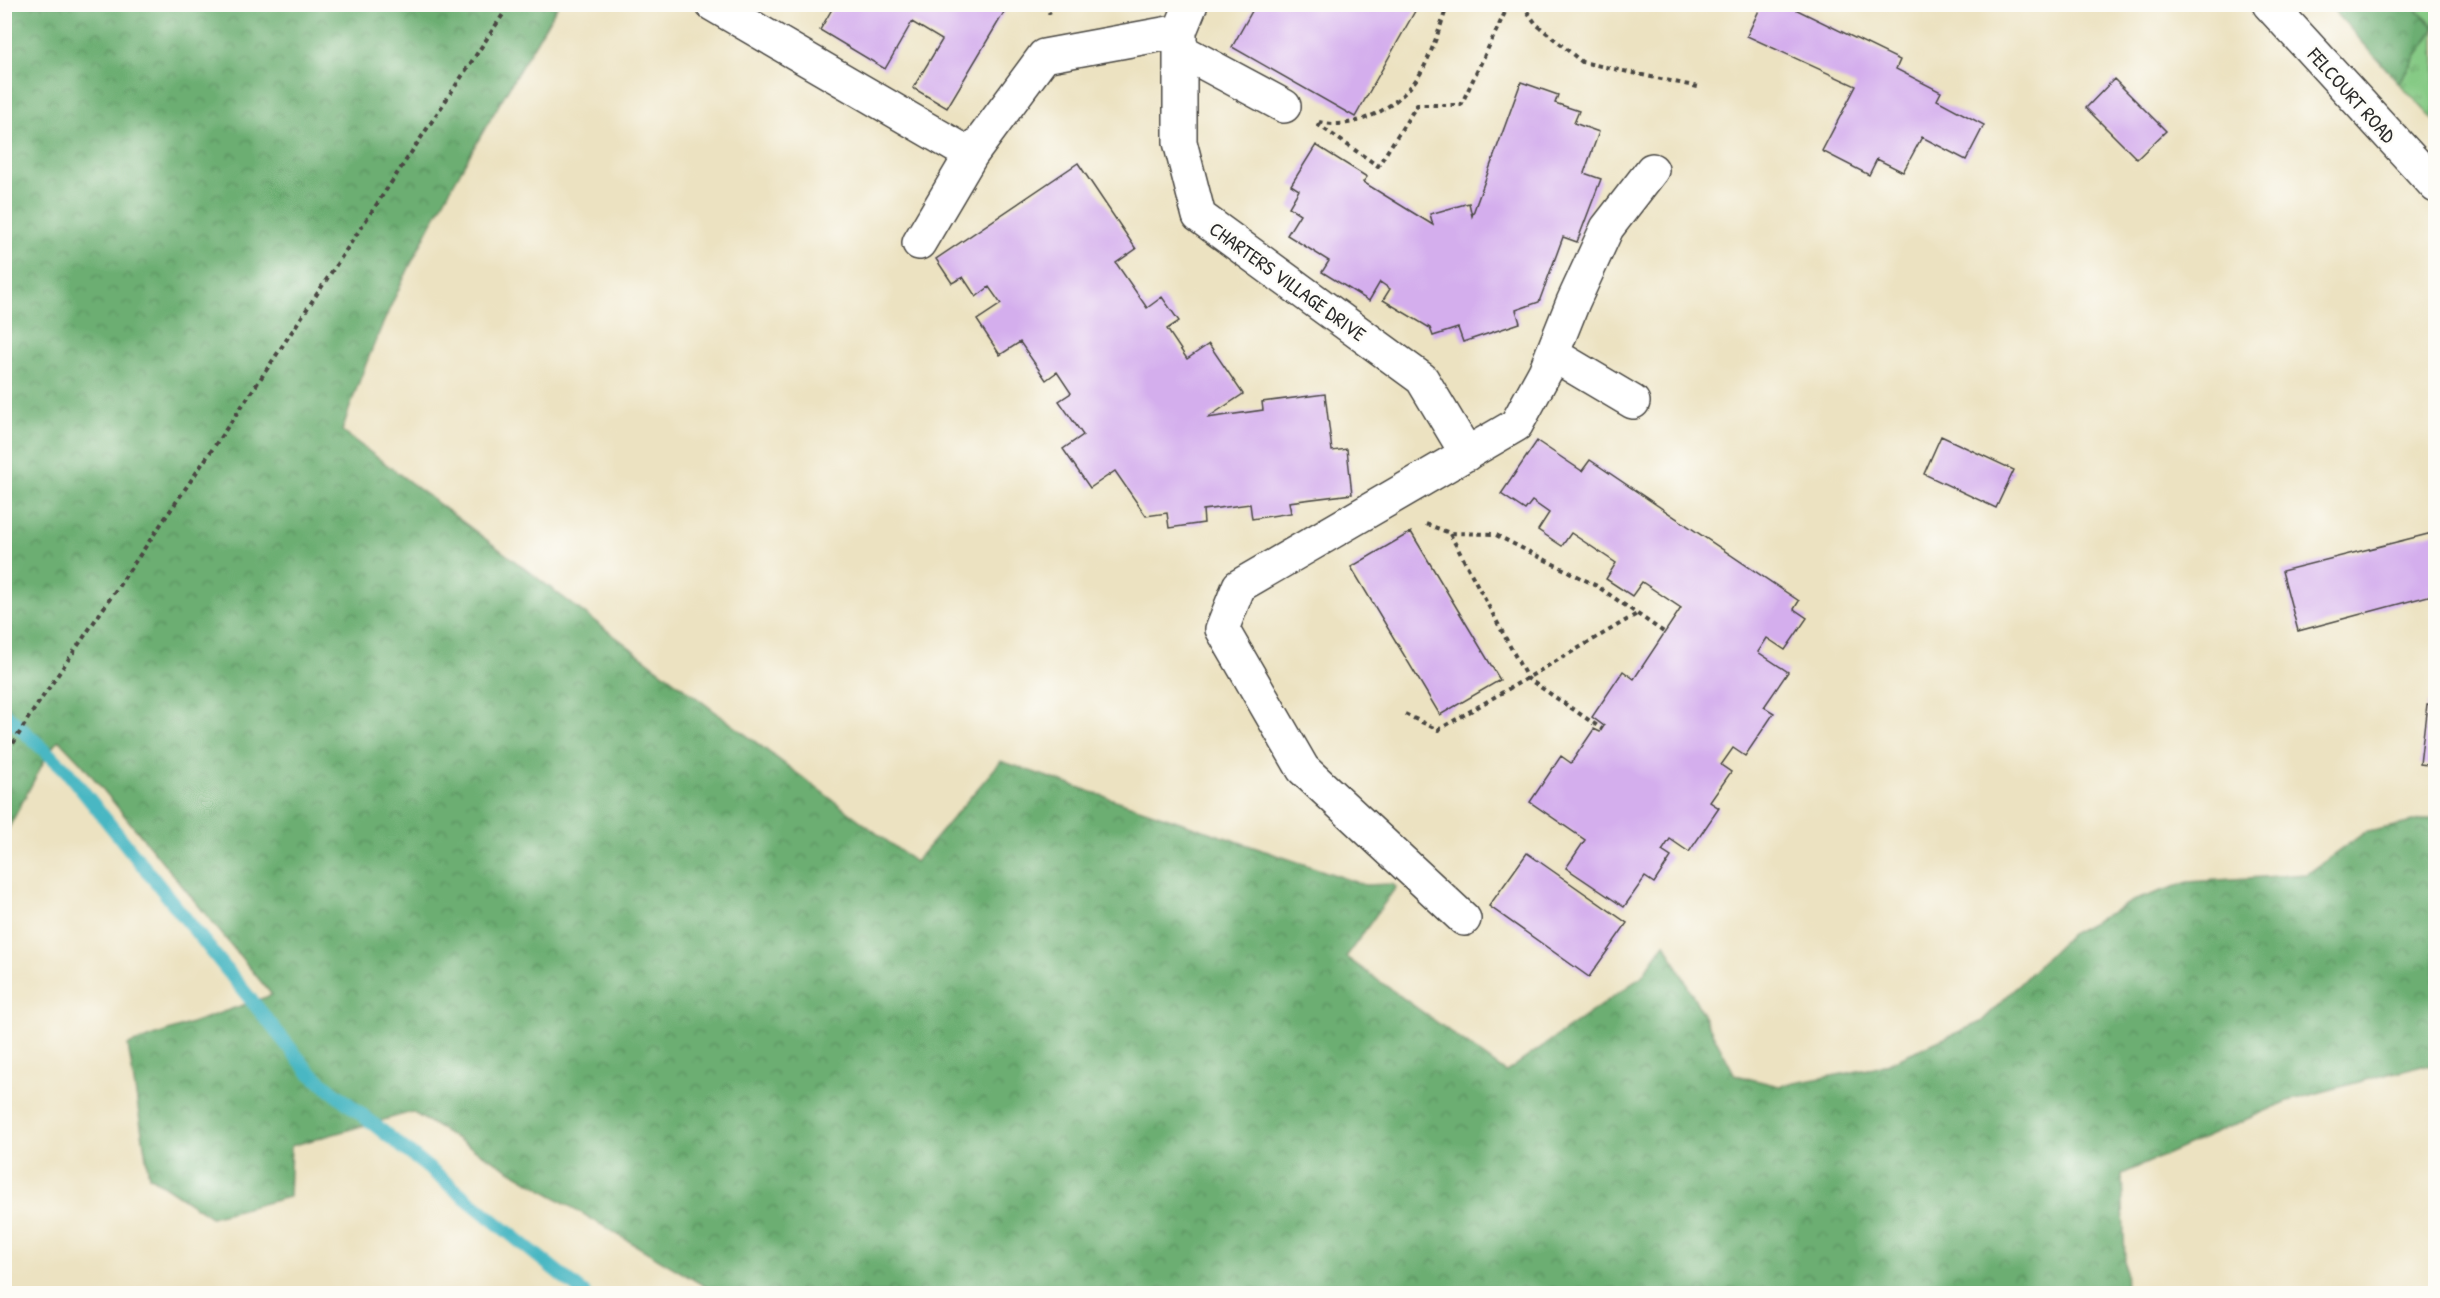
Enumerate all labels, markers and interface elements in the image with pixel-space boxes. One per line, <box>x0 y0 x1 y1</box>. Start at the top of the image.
street label: FELCOURT ROAD <box>2301 41 2402 149</box>
street label: CHARTERS VILLAGE DRIVE <box>1204 215 1372 347</box>

